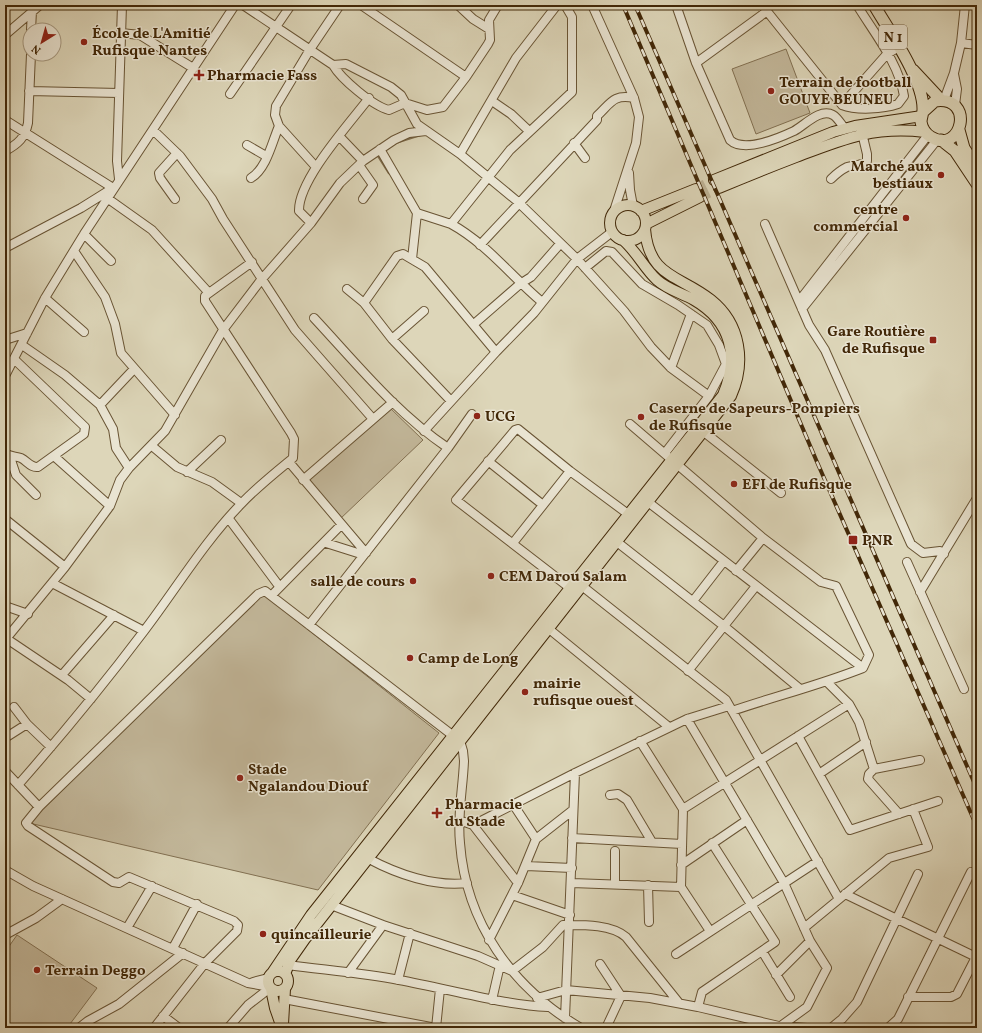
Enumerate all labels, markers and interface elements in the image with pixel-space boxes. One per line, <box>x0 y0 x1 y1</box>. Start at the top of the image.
north arrow <box>22 22 62 62</box>
place label: École de L'Amitié Rufisque Nantes <box>92 24 211 62</box>
road number: N 1 <box>879 25 907 49</box>
marker: École de L'Amitié Rufisque Nantes <box>79 37 89 47</box>
text: N <box>29 40 45 57</box>
place label: Pharmacie Fass <box>207 66 317 87</box>
marker: Pharmacie Fass <box>194 70 204 80</box>
place label: Terrain de football GOUYE BEUNEU <box>779 73 912 111</box>
marker: Terrain de football GOUYE BEUNEU <box>766 86 776 96</box>
place label: Marché aux bestiaux <box>850 157 934 195</box>
marker: Marché aux bestiaux <box>936 170 946 180</box>
place label: centre commercial <box>813 200 898 238</box>
marker: centre commercial <box>901 213 911 223</box>
place label: Gare Routière de Rufisque <box>827 322 925 360</box>
marker: Gare Routière de Rufisque <box>928 335 938 345</box>
place label: Caserne de Sapeurs-Pompiers de Rufisque <box>649 399 860 437</box>
place label: UCG <box>485 407 516 428</box>
marker: UCG <box>472 411 482 421</box>
marker: Caserne de Sapeurs-Pompiers de Rufisque <box>636 412 646 422</box>
place label: EFI de Rufisque <box>742 475 852 496</box>
marker: EFI de Rufisque <box>729 479 739 489</box>
place label: PNR <box>862 531 893 552</box>
marker: PNR <box>847 534 859 546</box>
place label: CEM Darou Salam <box>499 567 627 588</box>
marker: CEM Darou Salam <box>486 571 496 581</box>
place label: salle de cours <box>310 572 405 593</box>
marker: salle de cours <box>408 576 418 586</box>
place label: Camp de Long <box>418 649 518 670</box>
marker: Camp de Long <box>405 653 415 663</box>
place label: mairie rufisque ouest <box>533 674 634 712</box>
marker: mairie rufisque ouest <box>520 687 530 697</box>
place label: Stade Ngalandou Diouf <box>248 760 369 798</box>
marker: Stade Ngalandou Diouf <box>235 773 245 783</box>
place label: Pharmacie du Stade <box>445 795 522 833</box>
marker: Pharmacie du Stade <box>432 808 442 818</box>
place label: quincailleurie <box>271 925 372 946</box>
marker: quincailleurie <box>258 929 268 939</box>
place label: Terrain Deggo <box>45 961 146 982</box>
marker: Terrain Deggo <box>32 965 42 975</box>

